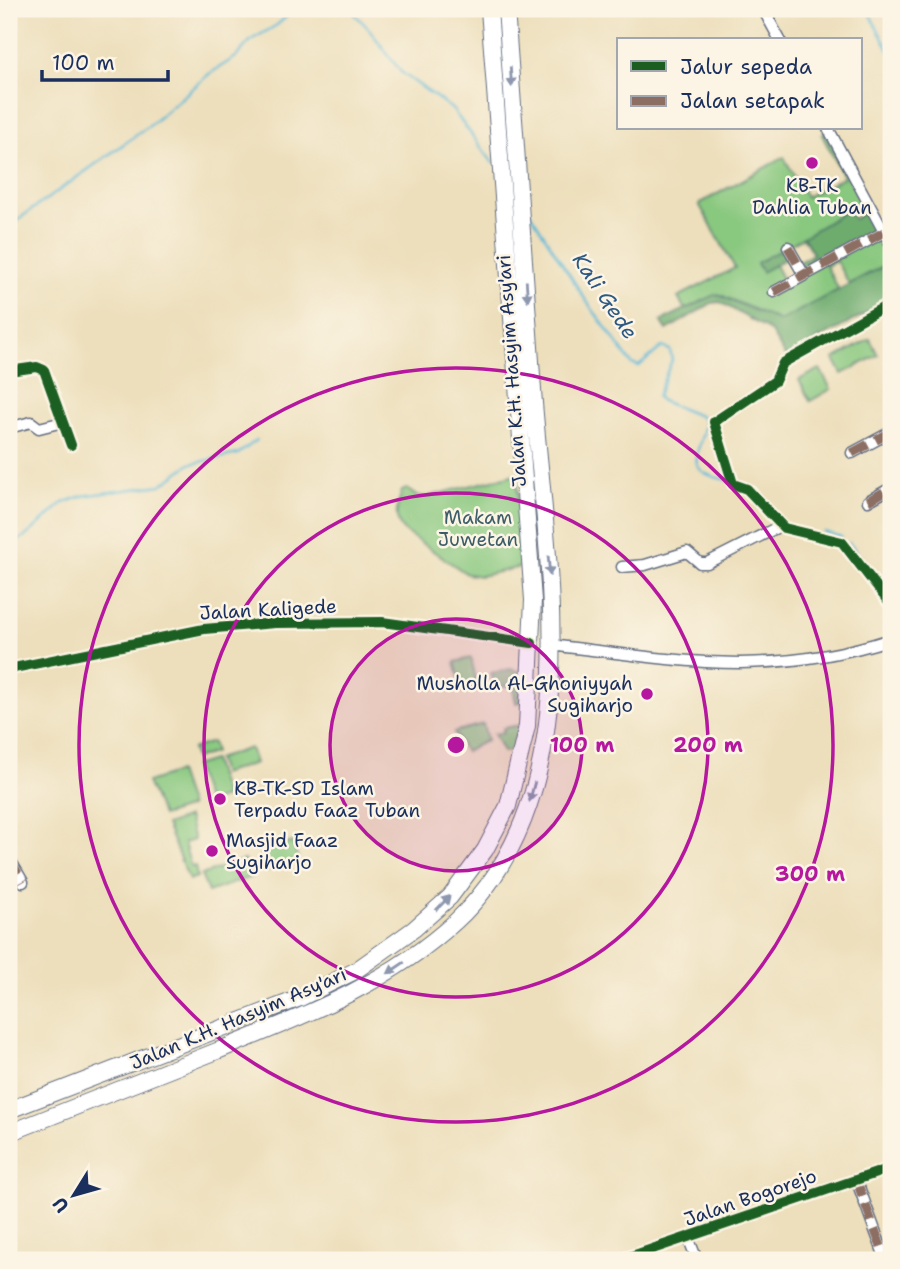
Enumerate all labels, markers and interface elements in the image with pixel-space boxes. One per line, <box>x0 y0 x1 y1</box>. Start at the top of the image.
scale bar <box>42 38 168 82</box>
legend <box>617 38 862 130</box>
text: 100 m <box>52 49 115 77</box>
text: Jalur sepeda <box>680 53 812 81</box>
one-way arrow <box>506 66 517 88</box>
text: Jalan setapak <box>680 87 825 115</box>
marker: KB-TK Dahlia Tuban <box>804 155 820 171</box>
place label: KB-TK Dahlia Tuban <box>752 173 872 220</box>
water label: Kali Gede <box>566 247 644 345</box>
street label: Jalan K.H. Hasyim Asy'ari <box>491 254 532 488</box>
one-way arrow <box>521 280 532 302</box>
park label: Makam Juwetan <box>438 505 518 552</box>
one-way arrow <box>544 556 555 578</box>
street label: Jalan Kaligede <box>199 593 337 626</box>
place label: Musholla Al-Ghoniyyah Sugiharjo <box>416 671 633 718</box>
marker: Musholla Al-Ghoniyyah Sugiharjo <box>639 686 655 702</box>
text: 100 m <box>550 731 614 759</box>
text: 200 m <box>673 731 743 759</box>
centre of rings <box>444 733 468 757</box>
place label: KB-TK-SD Islam Terpadu Faaz Tuban <box>234 776 420 823</box>
one-way arrow <box>527 782 537 803</box>
marker: KB-TK-SD Islam Terpadu Faaz Tuban <box>212 791 228 807</box>
place label: Masjid Faaz Sugiharjo <box>226 828 338 875</box>
marker: Masjid Faaz Sugiharjo <box>204 843 220 859</box>
text: 300 m <box>775 860 845 888</box>
one-way arrow <box>434 896 451 912</box>
street label: Jalan K.H. Hasyim Asy'ari <box>126 961 350 1075</box>
one-way arrow <box>387 961 405 975</box>
north arrow <box>38 1160 108 1230</box>
street label: Jalan Bogorejo <box>680 1163 820 1232</box>
text: U <box>47 1192 75 1218</box>

